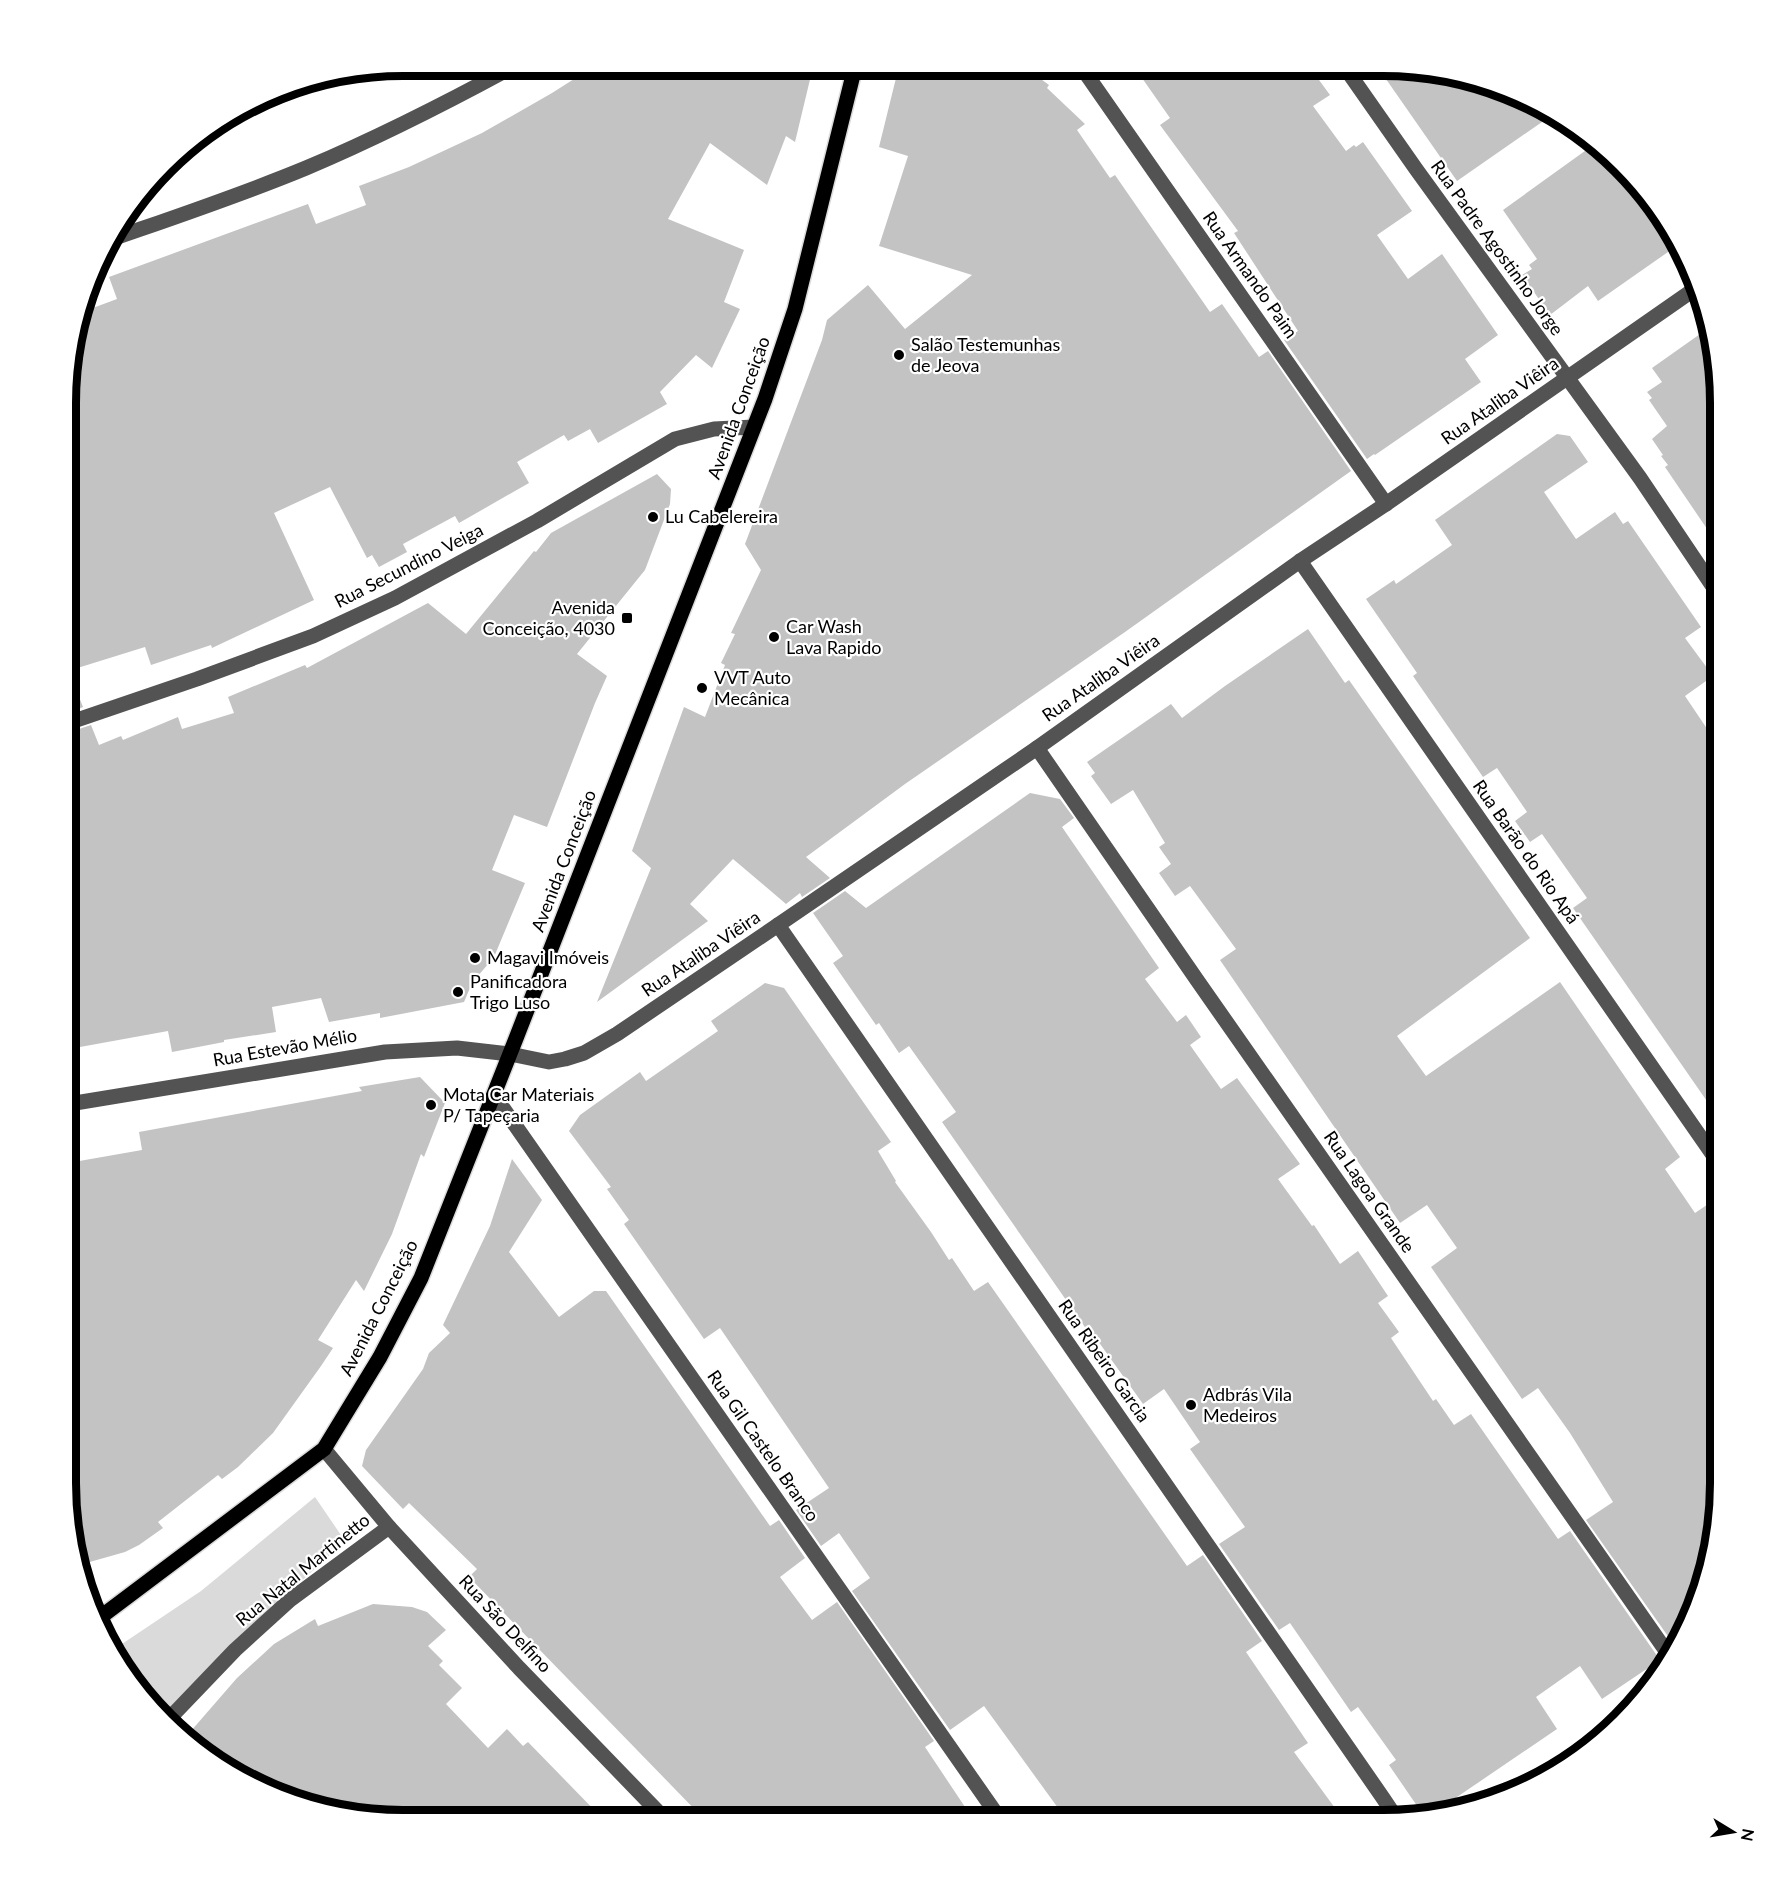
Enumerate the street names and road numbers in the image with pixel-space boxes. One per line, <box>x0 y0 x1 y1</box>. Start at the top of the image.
street label: Rua Padre Agostinho Jorge <box>1427 156 1569 339</box>
street label: Rua Armando Paim <box>1199 207 1303 342</box>
street label: Avenida Conceição <box>702 333 774 482</box>
street label: Rua Ataliba Viêira <box>1437 352 1562 449</box>
street label: Rua Secundino Veiga <box>331 518 487 612</box>
street label: Rua Ataliba Viêira <box>1038 629 1163 726</box>
street label: Rua Barão do Rio Apá <box>1469 775 1585 928</box>
street label: Avenida Conceição <box>526 787 600 935</box>
street label: Rua Ataliba Viêira <box>637 905 764 1001</box>
street label: Rua Estevão Mélio <box>211 1024 359 1071</box>
street label: Rua Lagoa Grande <box>1320 1126 1420 1257</box>
street label: Avenida Conceição <box>334 1236 422 1379</box>
street label: Rua Ribeiro Garcia <box>1054 1295 1155 1426</box>
street label: Rua Gil Castelo Branco <box>703 1365 824 1525</box>
street label: Rua Natal Martinetto <box>231 1508 374 1630</box>
street label: Rua São Delfino <box>455 1570 557 1677</box>

